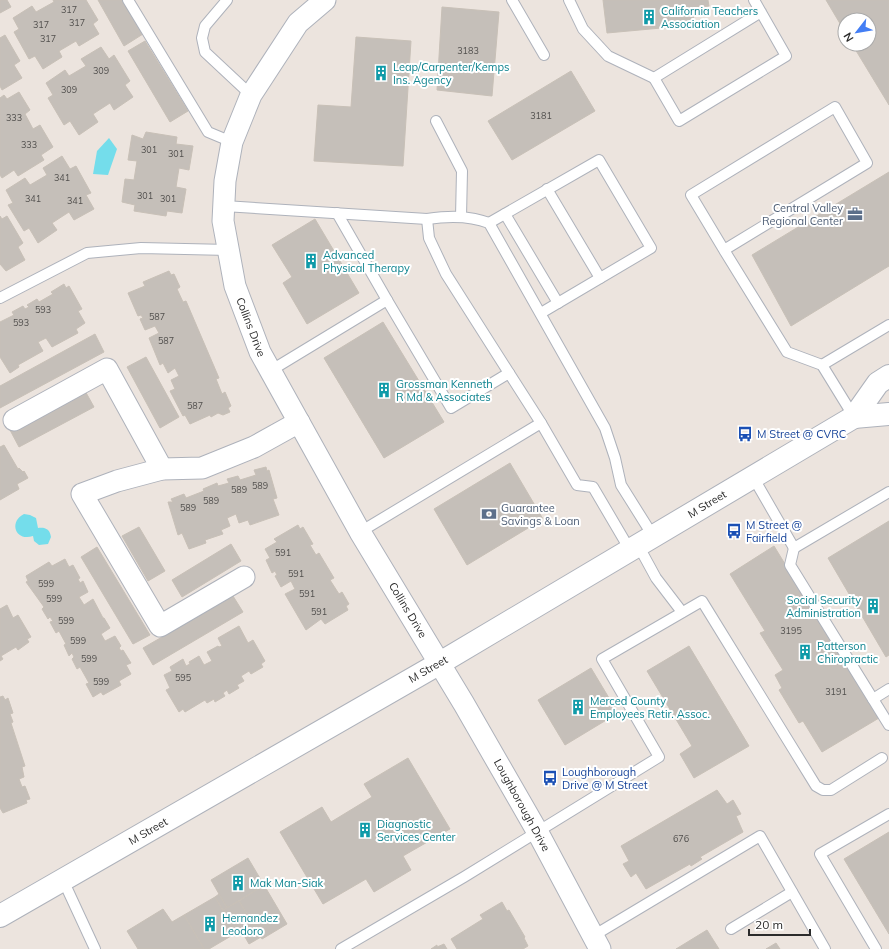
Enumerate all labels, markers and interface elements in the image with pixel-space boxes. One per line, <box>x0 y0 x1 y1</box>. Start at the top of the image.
house number: 317 <box>61 4 77 15</box>
place label: California Teachers Association <box>661 4 758 31</box>
building icon: California Teachers Association <box>640 8 658 26</box>
north arrow <box>837 12 877 52</box>
house number: 317 <box>69 17 85 28</box>
house number: 317 <box>33 19 49 30</box>
text: N <box>840 30 857 44</box>
house number: 317 <box>40 33 56 44</box>
house number: 3183 <box>457 45 479 56</box>
place label: Leap/Carpenter/Kemps Ins. Agency <box>393 60 509 87</box>
building icon: Leap/Carpenter/Kemps Ins. Agency <box>372 64 390 82</box>
house number: 309 <box>93 65 109 76</box>
house number: 309 <box>61 84 77 95</box>
house number: 3181 <box>530 110 552 121</box>
house number: 333 <box>6 112 22 123</box>
house number: 333 <box>21 139 37 150</box>
house number: 301 <box>141 144 157 155</box>
house number: 301 <box>168 148 184 159</box>
house number: 341 <box>54 172 70 183</box>
house number: 301 <box>137 190 153 201</box>
house number: 341 <box>25 193 41 204</box>
house number: 301 <box>160 193 176 204</box>
house number: 341 <box>67 195 83 206</box>
place label: Central Valley Regional Center <box>762 201 843 228</box>
office icon: Central Valley Regional Center <box>846 205 864 223</box>
place label: Advanced Physical Therapy <box>323 248 410 275</box>
building icon: Advanced Physical Therapy <box>302 252 320 270</box>
street label: Collins Drive <box>233 295 269 359</box>
house number: 593 <box>35 304 51 315</box>
house number: 587 <box>149 311 165 322</box>
house number: 593 <box>13 317 29 328</box>
house number: 587 <box>158 335 174 346</box>
place label: Grossman Kenneth R Md & Associates <box>396 377 493 404</box>
building icon: Grossman Kenneth R Md & Associates <box>375 381 393 399</box>
house number: 587 <box>187 400 203 411</box>
bus stop icon: M Street @ CVRC <box>736 425 754 443</box>
place label: M Street @ CVRC <box>757 427 846 441</box>
house number: 589 <box>252 480 268 491</box>
house number: 589 <box>231 484 247 495</box>
street label: M Street <box>685 487 729 521</box>
house number: 589 <box>203 495 219 506</box>
place label: Guarantee Savings & Loan <box>501 501 580 528</box>
house number: 589 <box>180 502 196 513</box>
bank icon: Guarantee Savings & Loan <box>480 505 498 523</box>
place label: M Street @ Fairfield <box>746 518 802 545</box>
bus stop icon: M Street @ Fairfield <box>725 522 743 540</box>
house number: 591 <box>275 547 291 558</box>
house number: 591 <box>288 568 304 579</box>
house number: 599 <box>38 578 54 589</box>
street label: Collins Drive <box>386 580 430 640</box>
house number: 591 <box>299 588 315 599</box>
house number: 599 <box>46 593 62 604</box>
place label: Social Security Administration <box>786 593 861 620</box>
building icon: Social Security Administration <box>864 597 882 615</box>
house number: 591 <box>311 606 327 617</box>
house number: 599 <box>58 615 74 626</box>
house number: 3195 <box>780 625 802 636</box>
house number: 599 <box>70 635 86 646</box>
place label: Patterson Chiropractic <box>817 639 879 666</box>
building icon: Patterson Chiropractic <box>796 643 814 661</box>
street label: M Street <box>406 652 450 686</box>
house number: 599 <box>81 653 97 664</box>
house number: 595 <box>175 672 192 683</box>
house number: 599 <box>93 676 109 687</box>
house number: 3191 <box>825 686 847 697</box>
place label: Merced County Employees Retir. Assoc. <box>590 694 710 721</box>
building icon: Merced County Employees Retir. Assoc. <box>569 698 587 716</box>
street label: Loughborough Drive <box>491 756 553 854</box>
place label: Loughborough Drive @ M Street <box>562 765 648 792</box>
bus stop icon: Loughborough Drive @ M Street <box>541 769 559 787</box>
street label: M Street <box>126 814 170 848</box>
place label: Diagnostic Services Center <box>377 817 456 844</box>
building icon: Diagnostic Services Center <box>356 821 374 839</box>
house number: 676 <box>673 833 689 844</box>
building icon: Mak Man-Siak <box>229 874 247 892</box>
place label: Mak Man-Siak <box>250 876 324 890</box>
place label: Hernandez Leodoro <box>222 911 278 938</box>
scale bar <box>749 911 810 937</box>
building icon: Hernandez Leodoro <box>201 915 219 933</box>
text: 20 m <box>755 917 783 932</box>

